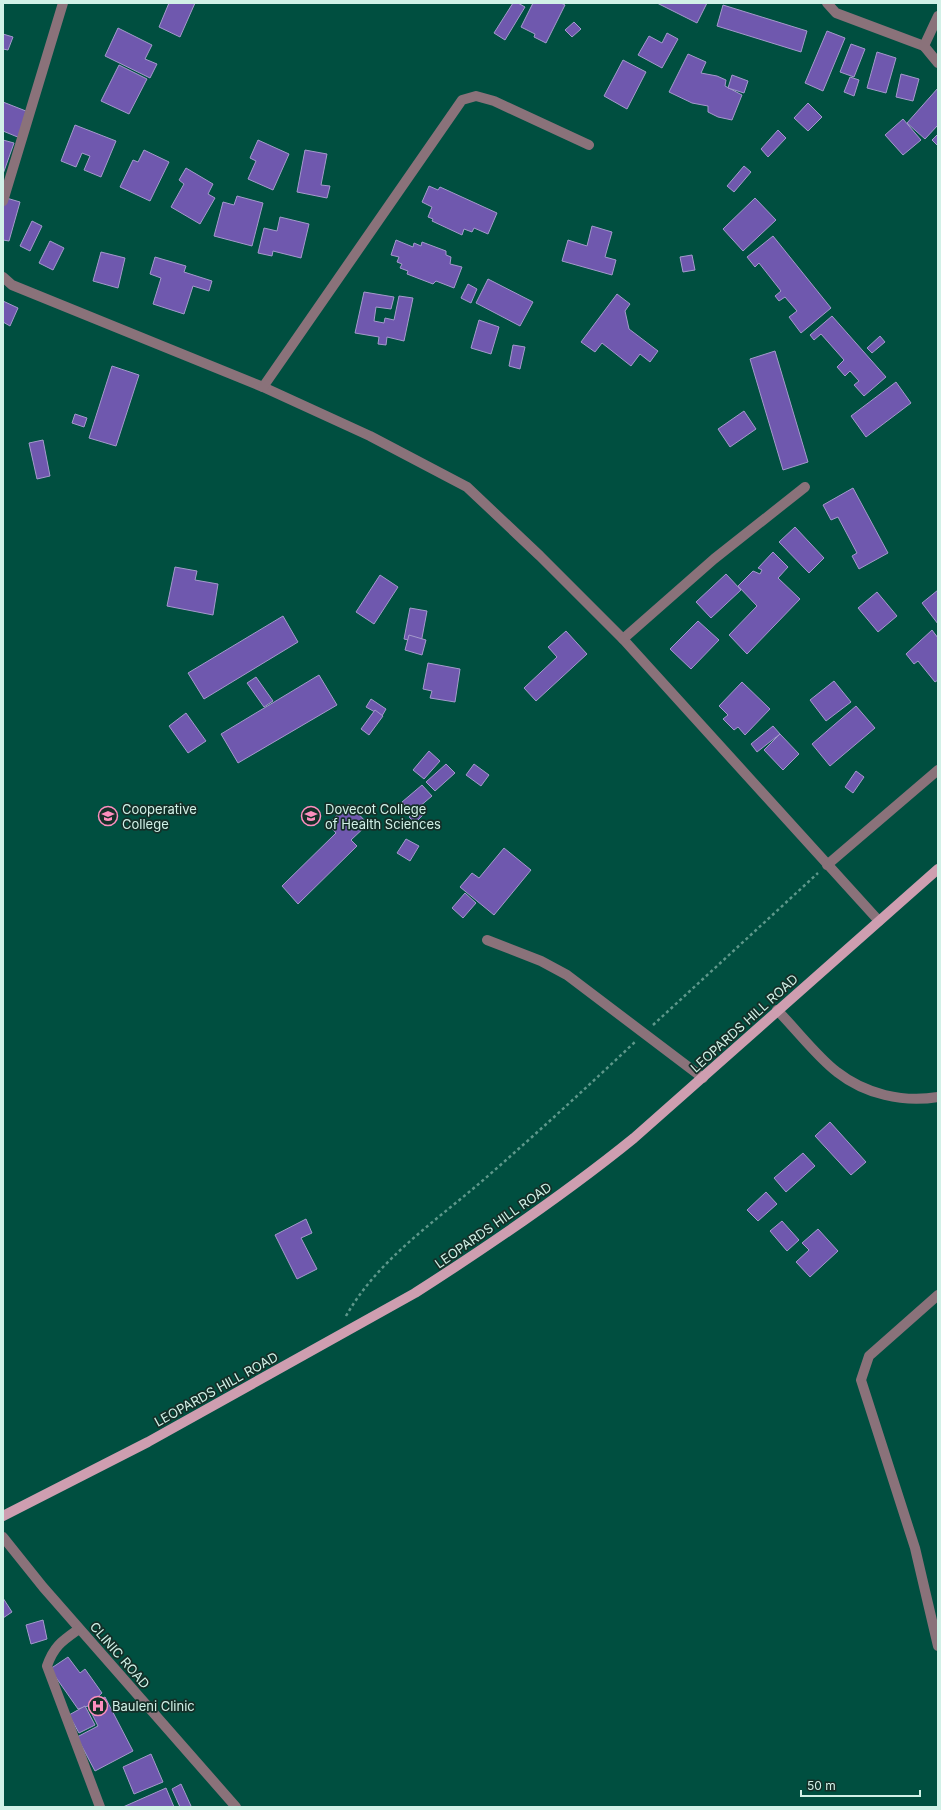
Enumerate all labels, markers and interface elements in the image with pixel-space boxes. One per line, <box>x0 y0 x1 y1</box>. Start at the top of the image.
place label: Cooperative College <box>122 801 197 832</box>
place label: Dovecot College of Health Sciences <box>325 801 441 832</box>
school or university icon: Cooperative College <box>97 805 119 827</box>
school or university icon: Dovecot College of Health Sciences <box>300 805 322 827</box>
street label: LEOPARDS HILL ROAD <box>687 971 801 1075</box>
street label: LEOPARDS HILL ROAD <box>432 1179 554 1271</box>
street label: LEOPARDS HILL ROAD <box>151 1348 281 1430</box>
street label: CLINIC ROAD <box>87 1618 153 1692</box>
hospital icon: Bauleni Clinic <box>87 1695 109 1717</box>
place label: Bauleni Clinic <box>112 1698 195 1714</box>
scale bar <box>801 1772 920 1798</box>
text: 50 m <box>807 1778 836 1793</box>

